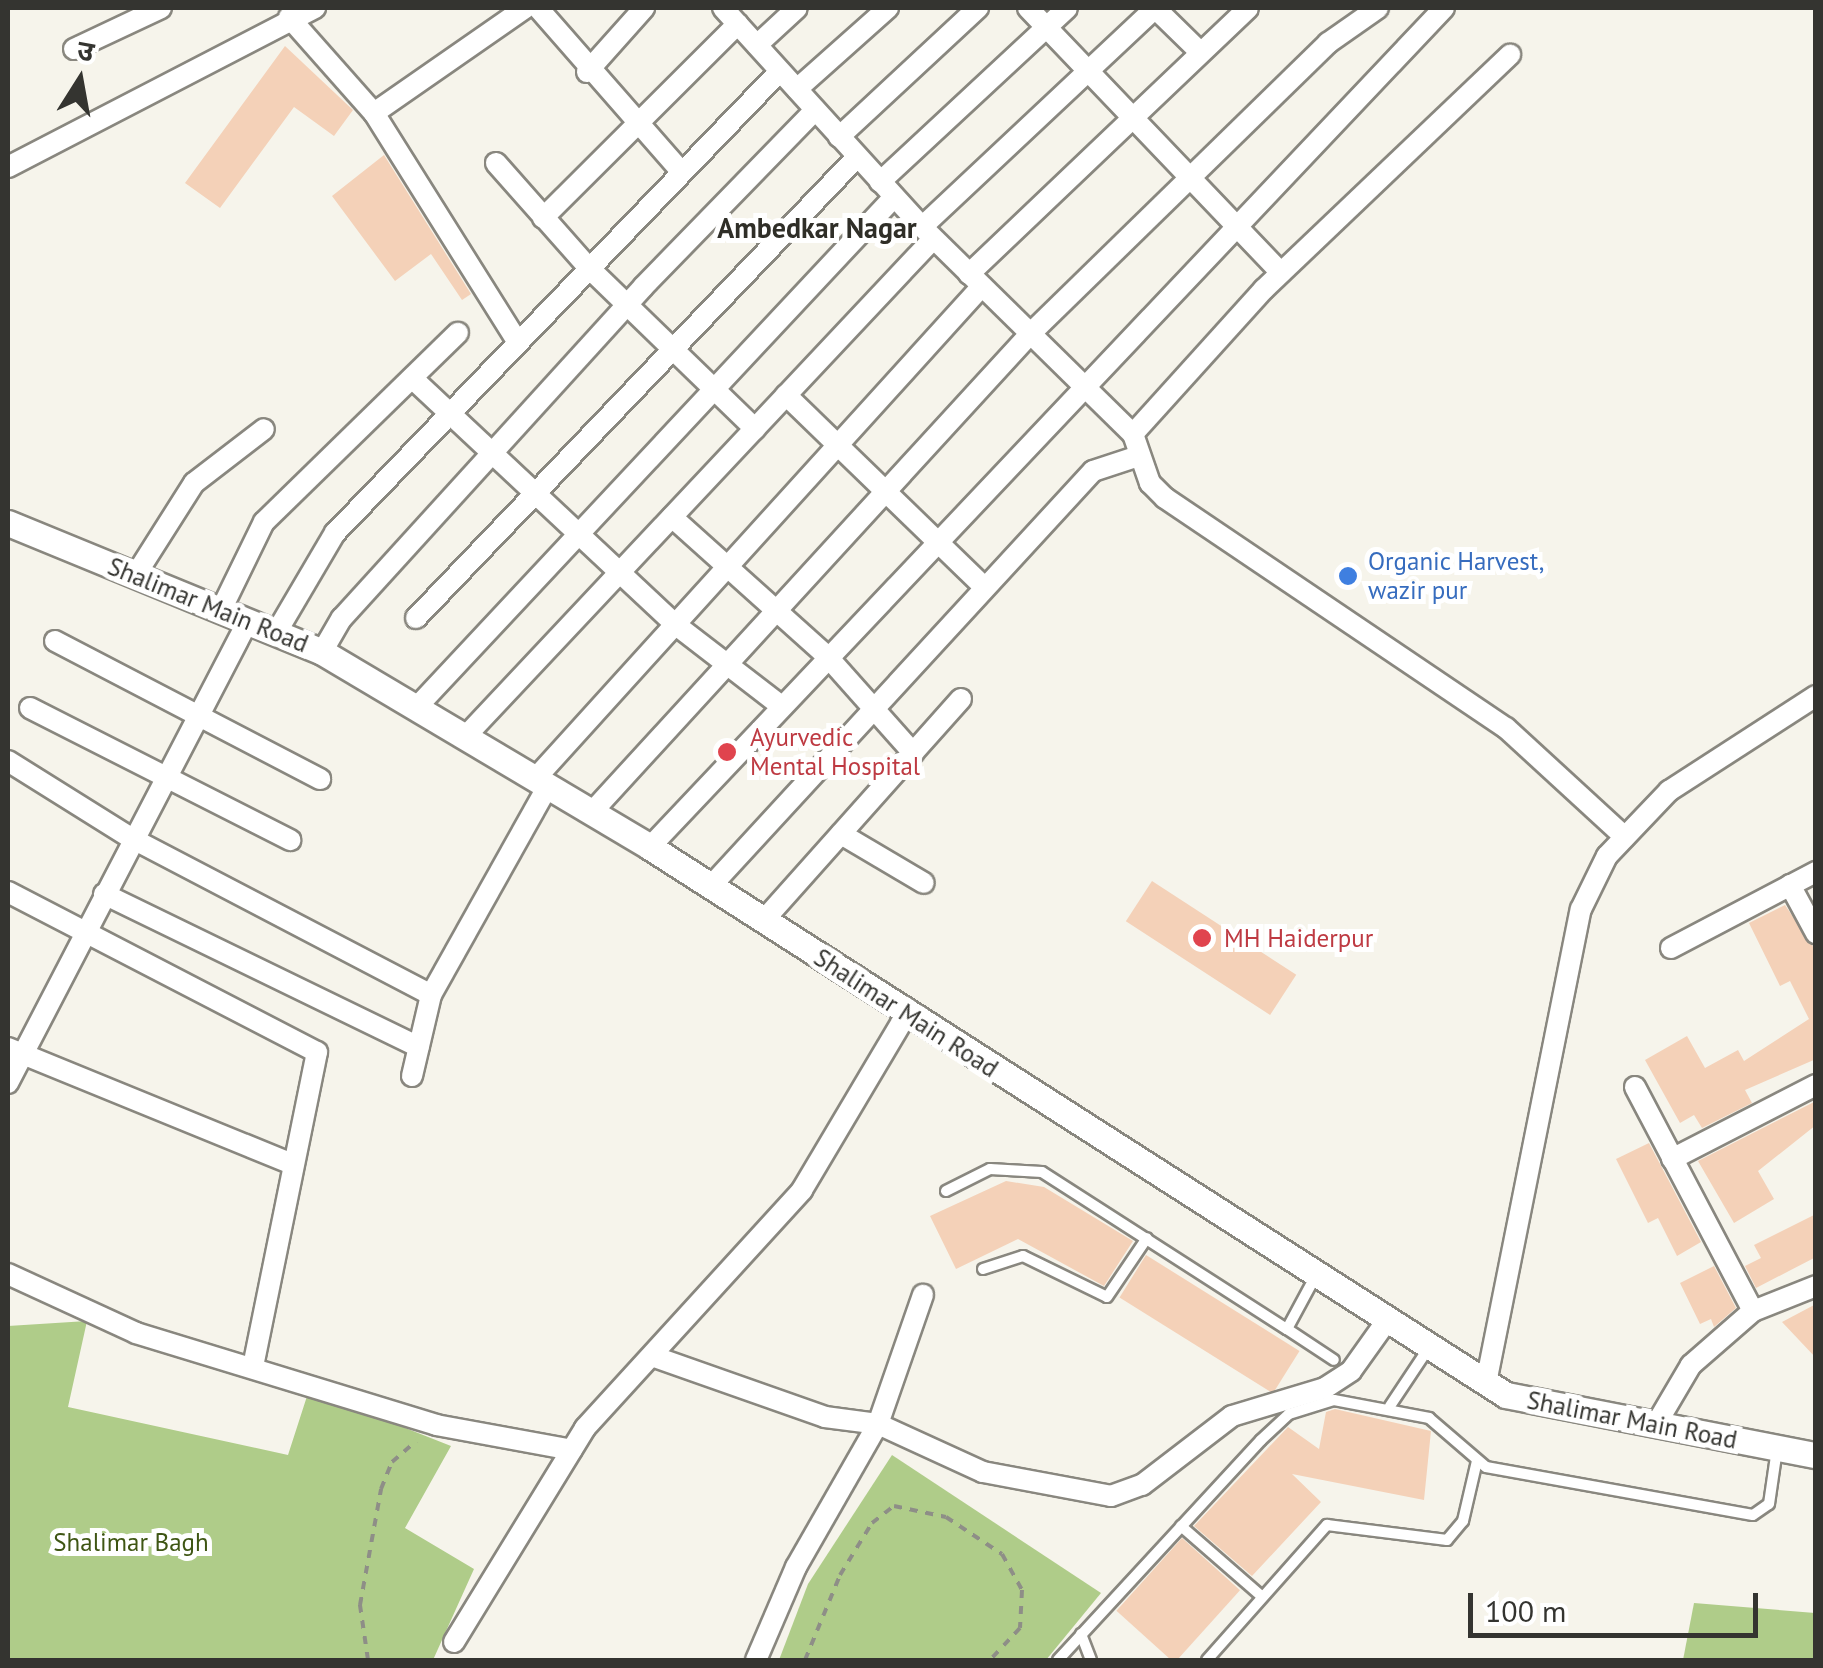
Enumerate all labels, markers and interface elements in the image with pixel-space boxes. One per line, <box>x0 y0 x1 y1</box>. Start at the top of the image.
north arrow <box>30 30 130 130</box>
text: उ <box>74 30 97 70</box>
district label: Ambedkar Nagar <box>717 211 917 245</box>
place label: Organic Harvest, wazir pur <box>1368 547 1545 606</box>
street label: Shalimar Main Road <box>103 551 313 659</box>
marker: Organic Harvest, wazir pur <box>1337 565 1359 587</box>
place label: Ayurvedic Mental Hospital <box>750 723 920 782</box>
marker: Ayurvedic Mental Hospital <box>714 739 740 765</box>
place label: MH Haiderpur <box>1224 923 1373 953</box>
marker: MH Haiderpur <box>1189 925 1215 951</box>
street label: Shalimar Main Road <box>808 942 1004 1084</box>
street label: Shalimar Main Road <box>1524 1385 1740 1455</box>
park label: Shalimar Bagh <box>53 1527 209 1557</box>
scale bar <box>1473 1573 1763 1635</box>
text: 100 m <box>1485 1591 1566 1630</box>

